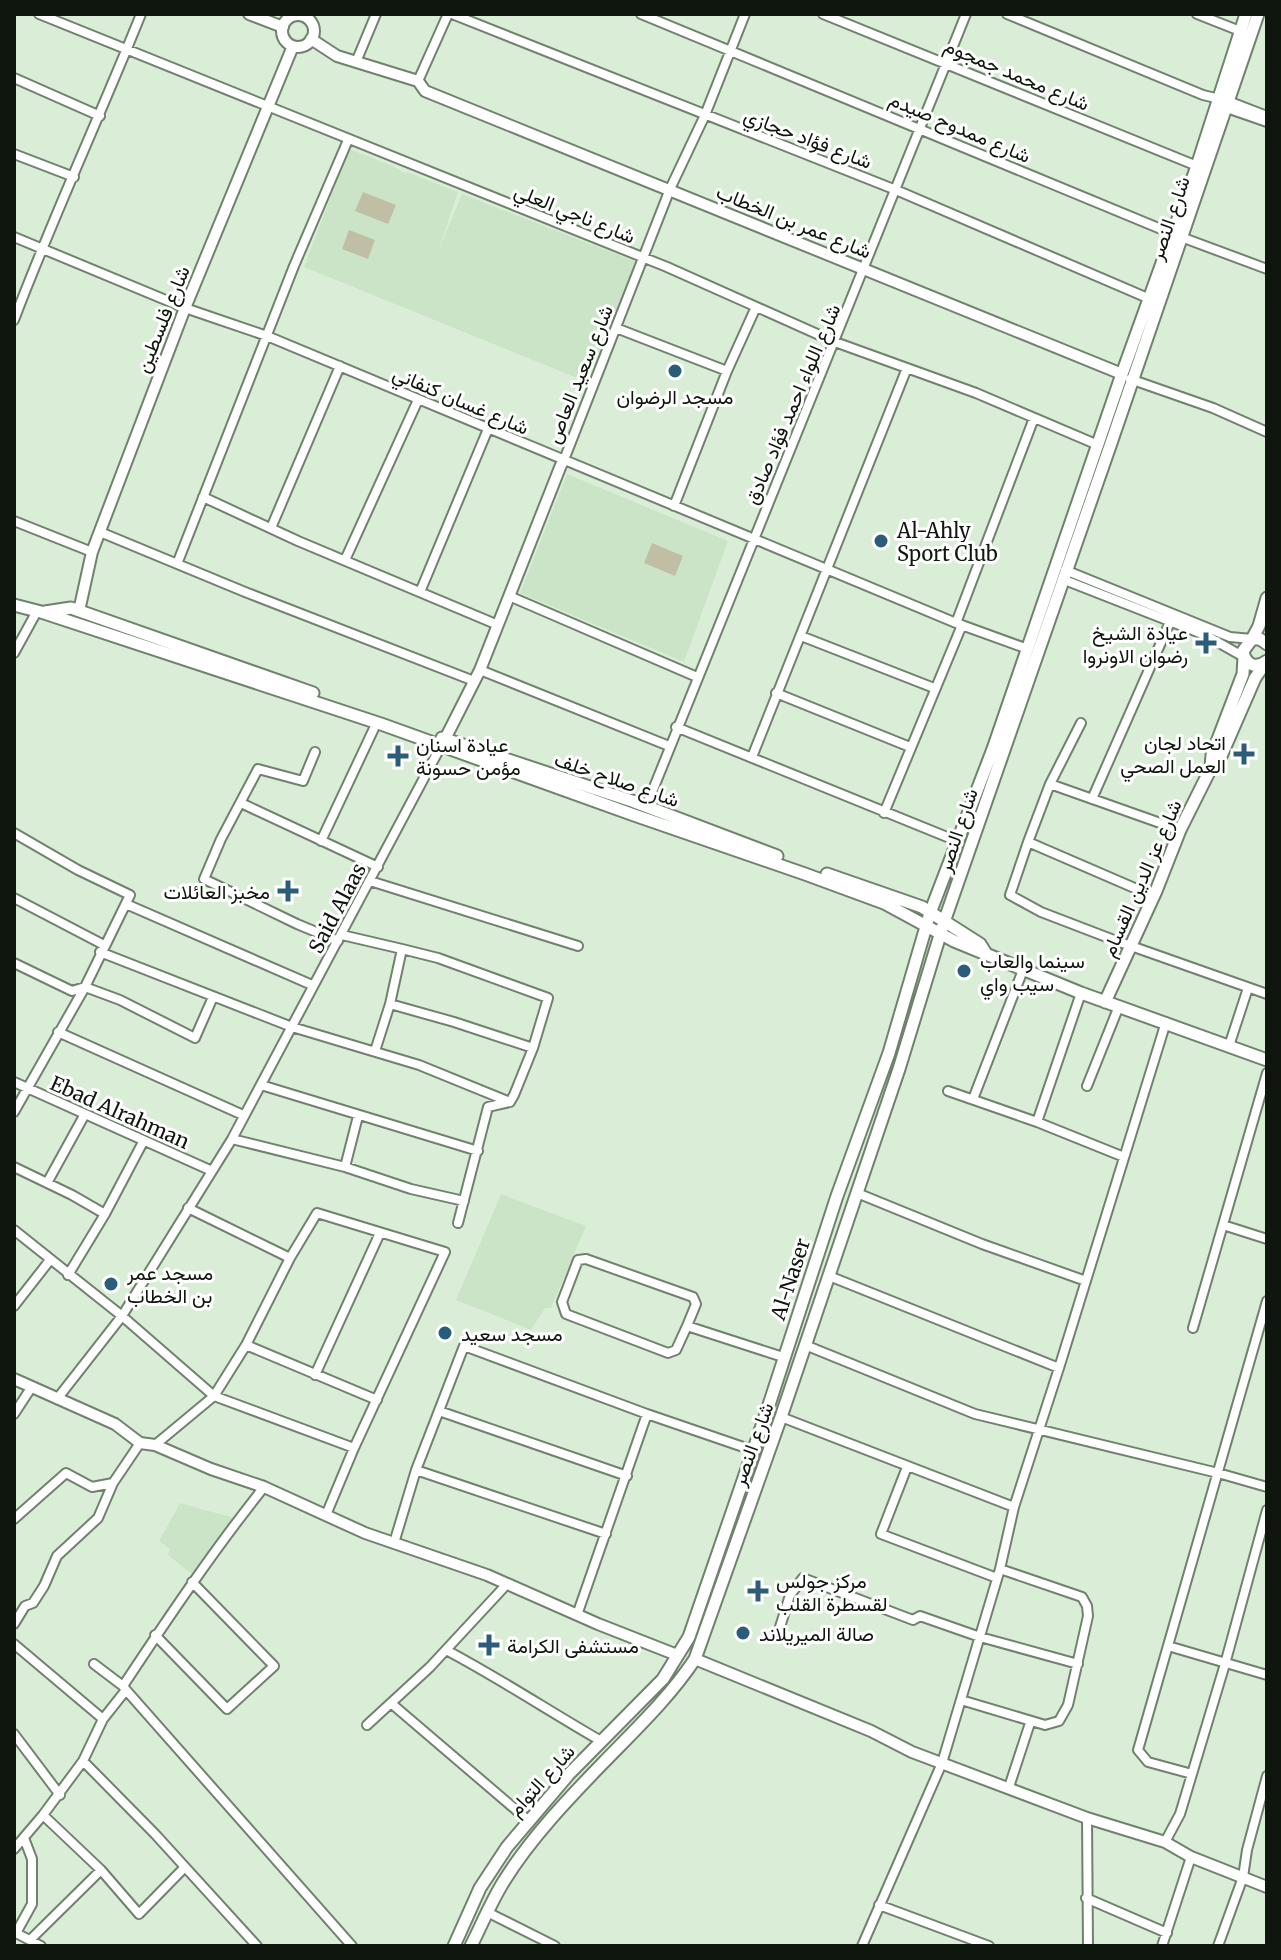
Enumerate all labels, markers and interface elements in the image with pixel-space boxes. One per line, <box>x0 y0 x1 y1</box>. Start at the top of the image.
street label: شارع محمد جمجوم <box>940 32 1093 118</box>
street label: شارع ممدوح صيدم <box>885 86 1034 170</box>
street label: شارع فؤاد حجازي <box>739 102 876 179</box>
street label: شارع النصر <box>1143 173 1197 265</box>
street label: شارع ناجي العلي <box>509 177 639 253</box>
street label: شارع عمر بن الخطاب <box>712 179 875 265</box>
street label: شارع فلسطين <box>129 262 197 377</box>
street label: شارع اللواء احمد فؤاد صادق <box>738 300 847 509</box>
street label: شارع سعيد العاص <box>540 301 620 448</box>
street label: شارع غسان كنفاني <box>387 360 533 444</box>
marker: مسجد الرضوان <box>666 362 684 380</box>
place label: مسجد الرضوان <box>617 384 733 410</box>
place label: Al-Ahly Sport Club <box>896 518 998 566</box>
marker: Al-Ahly Sport Club <box>872 532 890 550</box>
place label: عيادة الشيخ رضوان الاونروا <box>1083 620 1188 669</box>
marker: عيادة الشيخ رضوان الاونروا <box>1195 632 1217 654</box>
place label: اتحاد لجان العمل الصحي <box>1120 730 1226 783</box>
place label: عيادة اسنان مؤمن حسونة <box>416 732 521 781</box>
marker: اتحاد لجان العمل الصحي <box>1233 743 1255 765</box>
marker: عيادة اسنان مؤمن حسونة <box>387 745 409 767</box>
street label: شارع صلاح خلف <box>551 746 683 814</box>
street label: شارع النصر <box>931 785 985 877</box>
street label: شارع عز الدين القسام <box>1095 796 1189 961</box>
street label: Said Alaas <box>303 859 371 957</box>
place label: مخبز العائلات <box>164 879 270 905</box>
marker: مخبز العائلات <box>277 880 299 902</box>
place label: سينما والعاب سيب واي <box>980 948 1085 1001</box>
marker: سينما والعاب سيب واي <box>955 962 973 980</box>
street label: Ebad Alrahman <box>47 1070 193 1154</box>
street label: Al-Naser <box>765 1235 815 1324</box>
place label: مسجد عمر بن الخطاب <box>126 1260 213 1308</box>
marker: مسجد عمر بن الخطاب <box>102 1275 120 1293</box>
place label: مسجد سعيد <box>461 1321 563 1346</box>
marker: مسجد سعيد <box>436 1324 454 1342</box>
street label: شارع النصر <box>725 1399 781 1491</box>
place label: مركز جولس لقسطرة القلب <box>776 1568 888 1617</box>
marker: مركز جولس لقسطرة القلب <box>747 1580 769 1602</box>
place label: صالة الميريلاند <box>759 1621 874 1647</box>
marker: صالة الميريلاند <box>734 1624 752 1642</box>
place label: مستشفى الكرامة <box>507 1633 639 1659</box>
marker: مستشفى الكرامة <box>478 1634 500 1656</box>
street label: شارع التوام <box>502 1739 581 1822</box>

